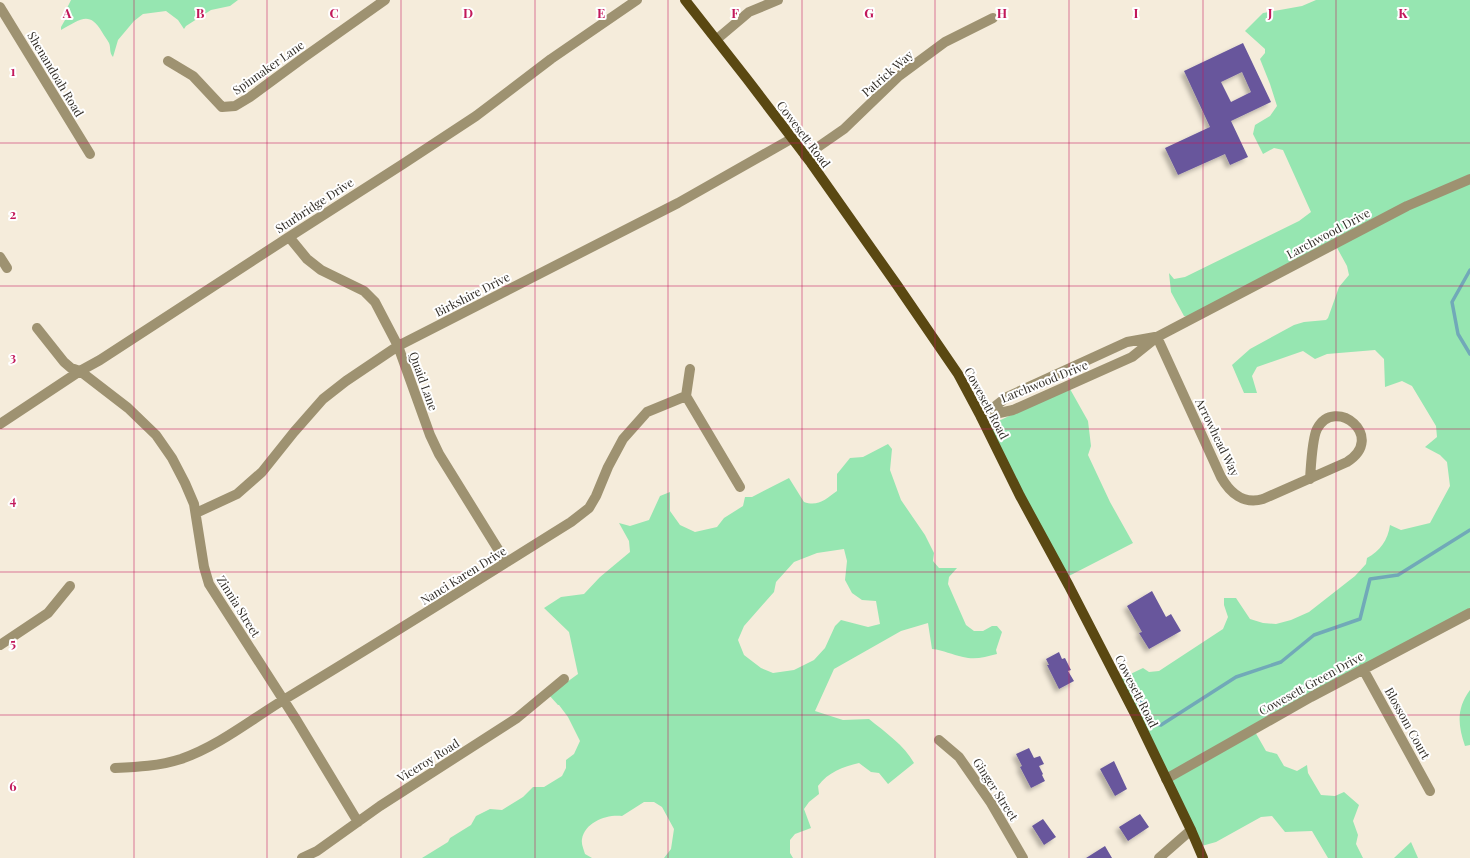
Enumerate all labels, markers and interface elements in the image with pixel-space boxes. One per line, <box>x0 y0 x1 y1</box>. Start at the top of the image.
text: A <box>62 4 72 21</box>
text: B <box>196 4 205 21</box>
text: C <box>329 4 339 21</box>
text: D <box>463 4 473 21</box>
text: E <box>597 4 605 21</box>
text: F <box>731 4 739 21</box>
text: G <box>864 4 874 21</box>
text: H <box>997 4 1007 21</box>
text: I <box>1134 4 1139 21</box>
text: J <box>1267 4 1273 21</box>
text: K <box>1398 4 1408 21</box>
street label: Shenandoah Road <box>24 28 88 120</box>
street label: Spinnaker Lane <box>229 36 307 98</box>
street label: Patrick Way <box>858 46 916 100</box>
text: 1 <box>11 62 16 79</box>
street label: Cowesett Road <box>774 97 834 171</box>
street label: Sturbridge Drive <box>272 174 356 236</box>
street label: Larchwood Drive <box>1283 204 1373 262</box>
text: 2 <box>10 205 17 222</box>
street label: Birkshire Drive <box>432 268 512 320</box>
text: 3 <box>10 348 16 365</box>
street label: Quaid Lane <box>406 349 442 413</box>
street label: Larchwood Drive <box>998 356 1090 406</box>
street label: Cowesett Road <box>961 364 1013 442</box>
street label: Arrowhead Way <box>1192 395 1244 478</box>
text: 4 <box>10 491 17 508</box>
street label: Nanci Karen Drive <box>417 542 509 608</box>
street label: Zinnia Street <box>214 572 265 640</box>
text: 5 <box>10 634 16 651</box>
street label: Cowesett Green Drive <box>1256 648 1366 718</box>
street label: Cowesett Road <box>1112 652 1162 730</box>
street label: Blossom Court <box>1382 684 1435 762</box>
street label: Viceroy Road <box>393 735 462 786</box>
street label: Ginger Street <box>970 755 1023 824</box>
text: 6 <box>9 777 17 794</box>

